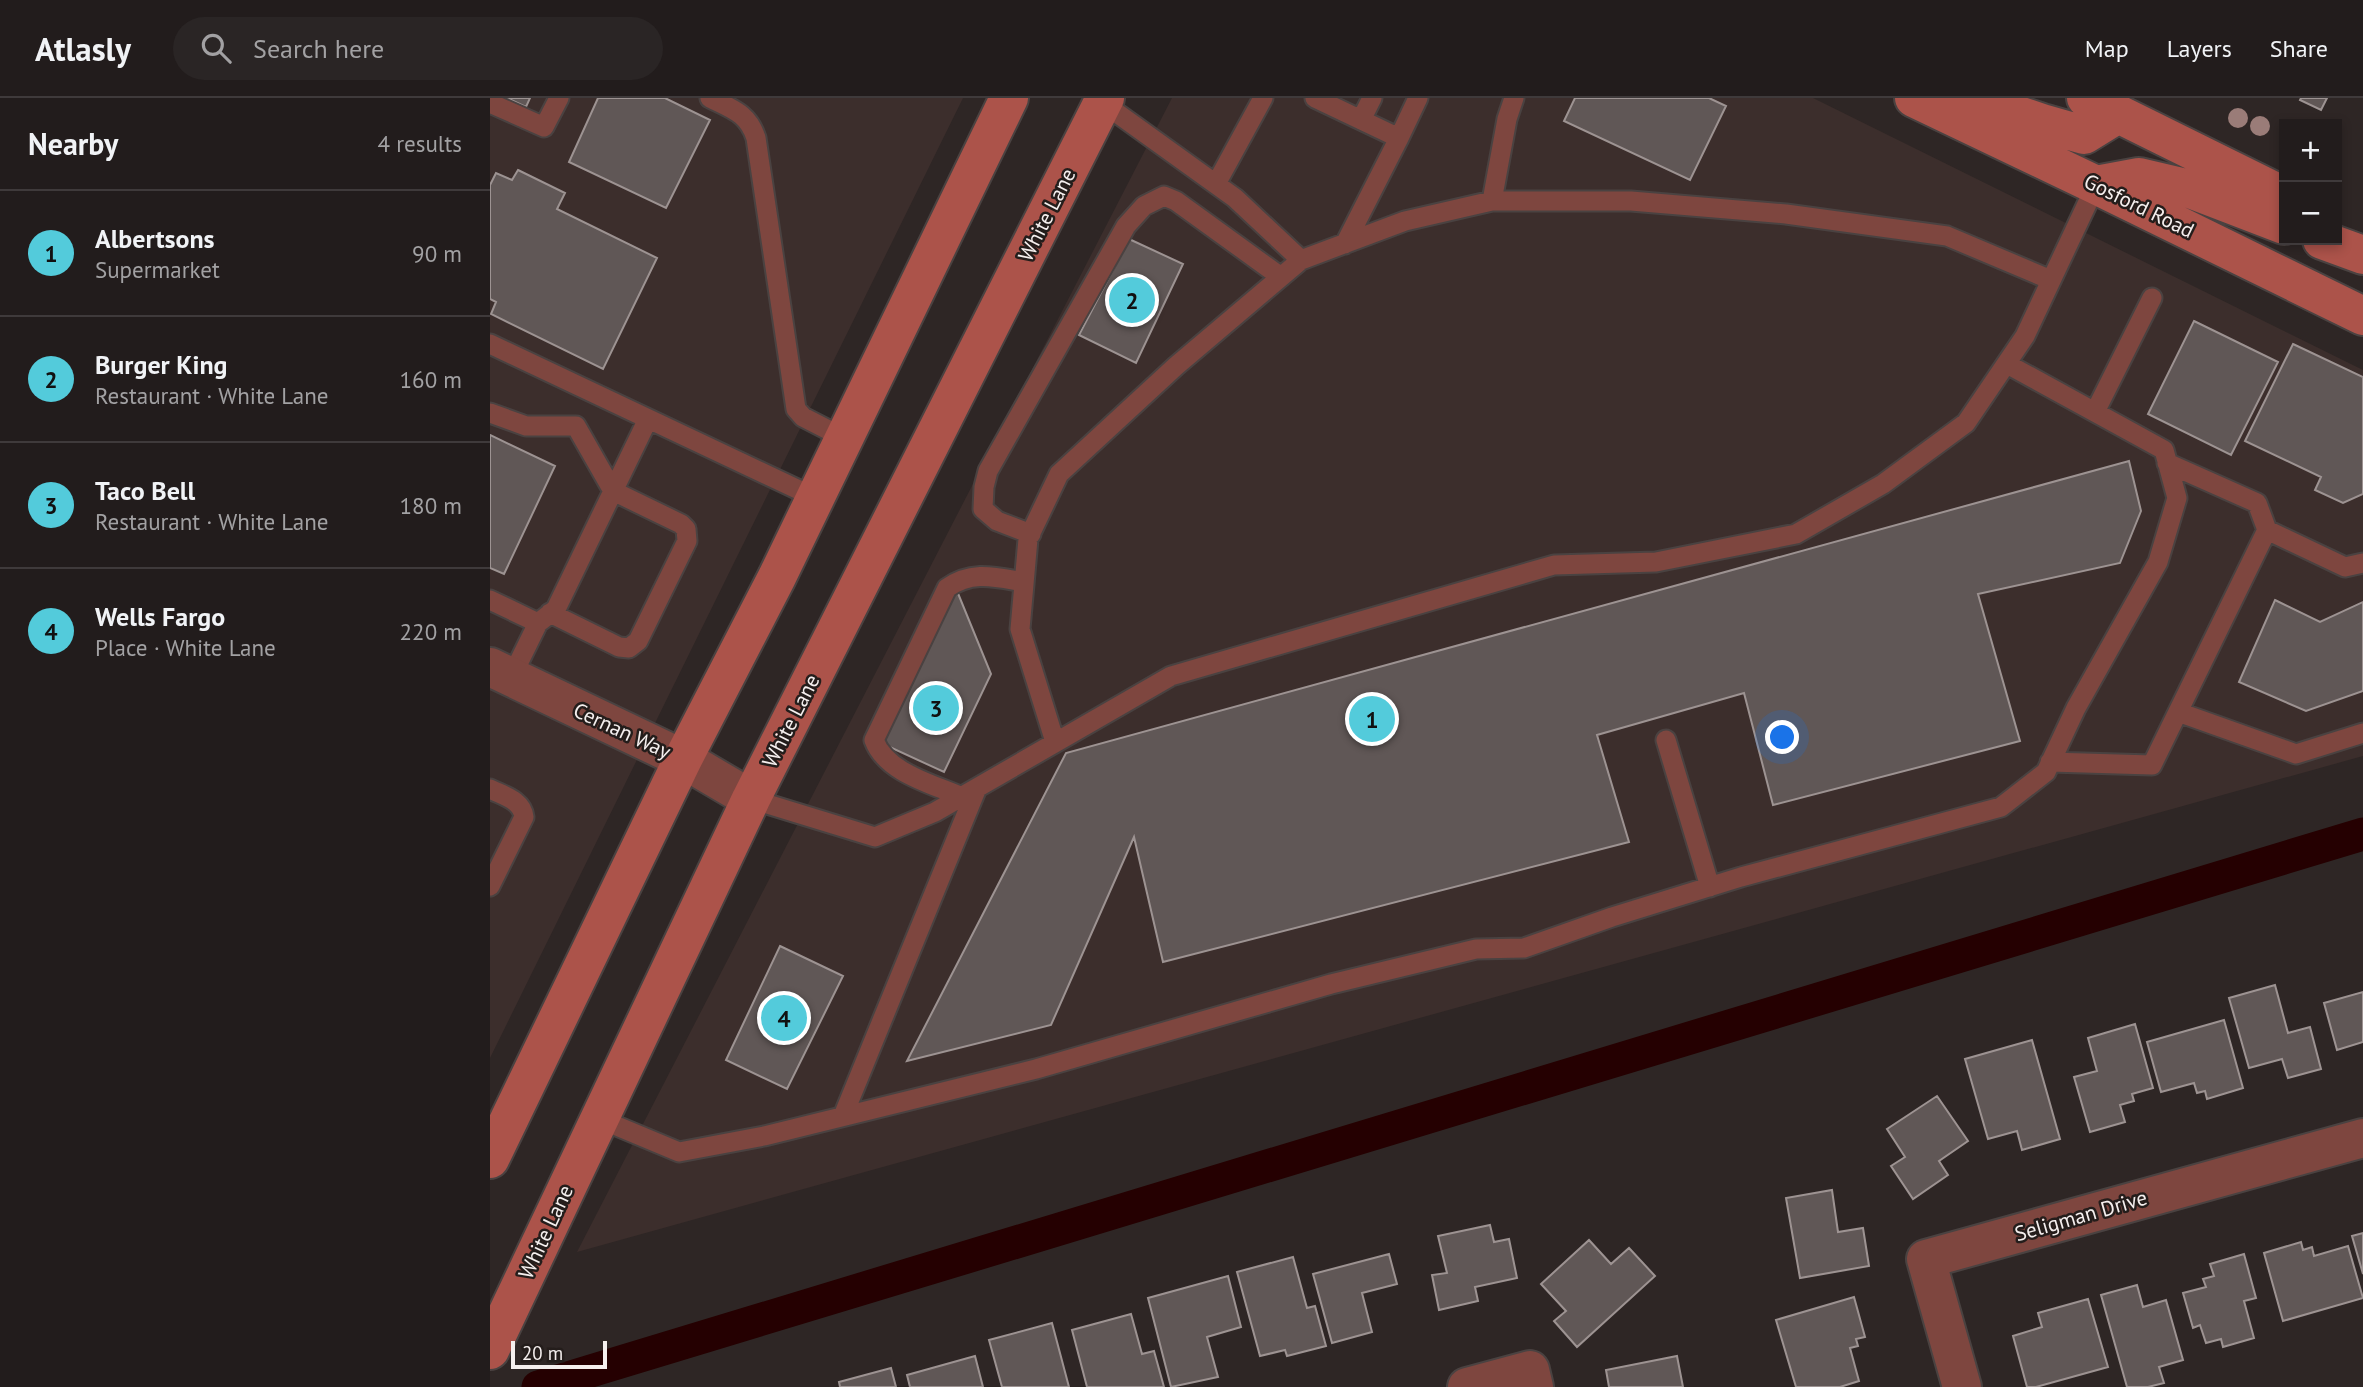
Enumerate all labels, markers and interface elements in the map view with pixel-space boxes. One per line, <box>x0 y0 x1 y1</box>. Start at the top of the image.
search box <box>173 17 663 80</box>
text: Atlasly <box>35 27 131 70</box>
icon: search <box>197 29 235 67</box>
text: Search here <box>253 32 384 65</box>
text: Map <box>2085 33 2129 64</box>
text: Layers <box>2167 33 2232 64</box>
text: Share <box>2270 33 2328 64</box>
map controls <box>2279 119 2342 245</box>
button: + <box>2279 119 2342 182</box>
text: Nearby <box>28 124 118 163</box>
text: 4 results <box>378 129 462 158</box>
street label: White Lane <box>1012 164 1081 266</box>
street label: Gosford Road <box>2080 167 2199 244</box>
button: − <box>2279 182 2342 245</box>
text: Albertsons <box>95 222 215 255</box>
text: 1 <box>44 239 58 268</box>
text: 90 m <box>412 239 462 268</box>
text: Supermarket <box>95 255 220 284</box>
pin: 2 <box>1109 274 1155 326</box>
text: Burger King <box>95 348 228 381</box>
text: 2 <box>44 365 58 394</box>
text: 160 m <box>400 365 462 394</box>
text: Restaurant · White Lane <box>95 381 328 410</box>
text: Taco Bell <box>95 474 195 507</box>
text: 3 <box>44 491 58 520</box>
text: 180 m <box>400 491 462 520</box>
text: Restaurant · White Lane <box>95 507 328 536</box>
text: Wells Fargo <box>95 600 225 633</box>
text: 4 <box>44 617 58 646</box>
text: 220 m <box>400 617 462 646</box>
text: Place · White Lane <box>95 633 276 662</box>
street label: White Lane <box>756 670 825 772</box>
pin: 3 <box>913 682 959 734</box>
pin: 1 <box>1349 693 1395 745</box>
street label: Cernan Way <box>569 696 675 765</box>
your location <box>1765 720 1799 754</box>
pin: 4 <box>761 992 807 1044</box>
street label: White Lane <box>512 1180 579 1283</box>
street label: Seligman Drive <box>2012 1184 2150 1247</box>
scale bar <box>511 1338 607 1370</box>
text: 20 m <box>522 1341 563 1365</box>

